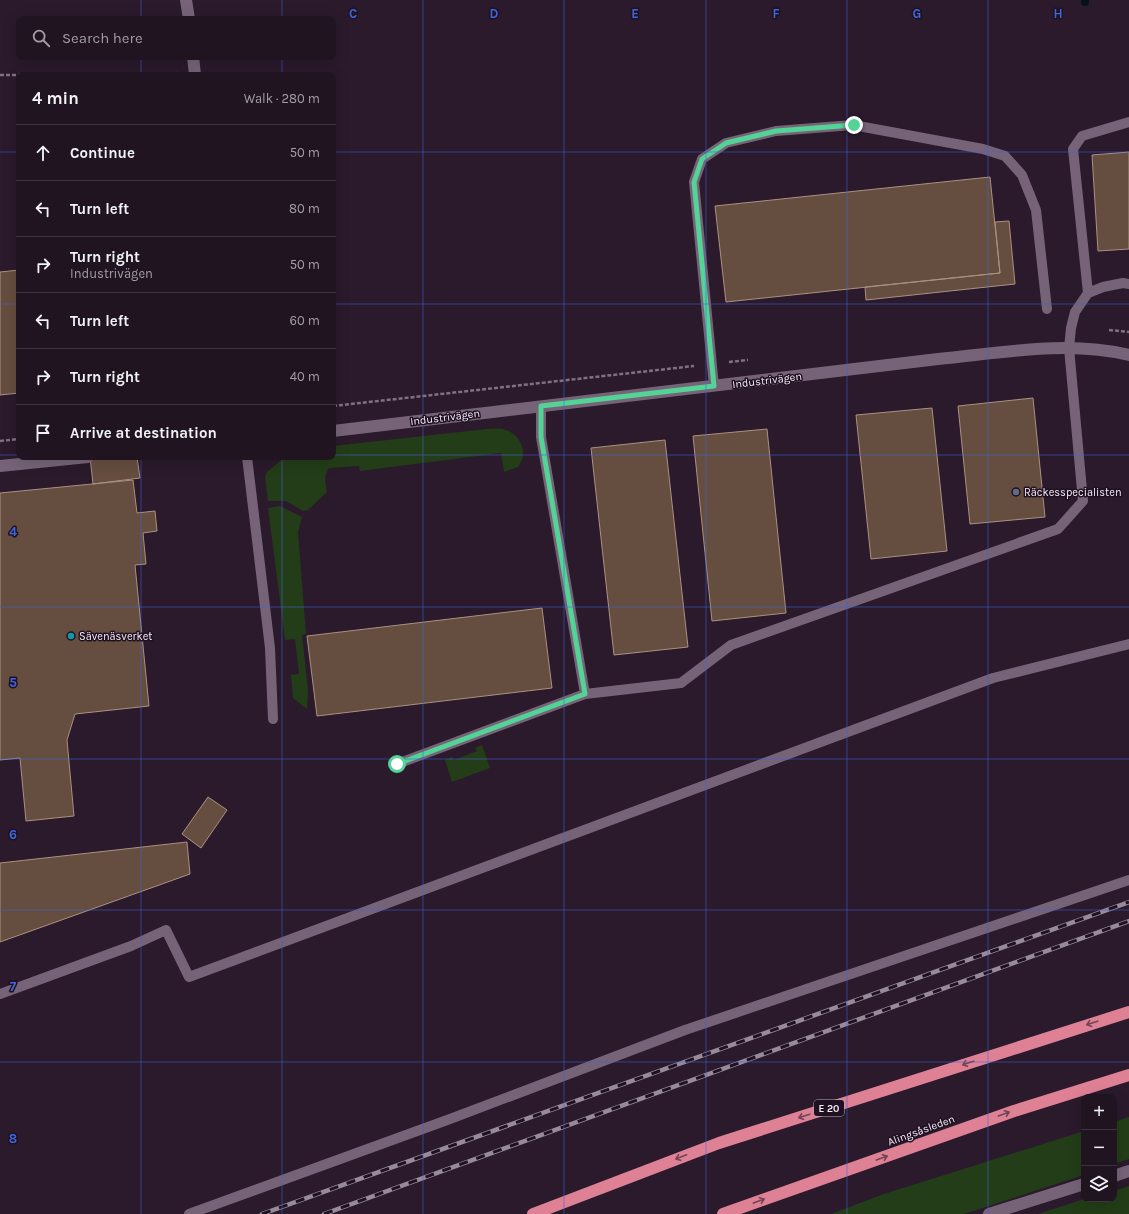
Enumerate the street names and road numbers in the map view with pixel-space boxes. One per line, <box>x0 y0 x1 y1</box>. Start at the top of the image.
street label: Industrivägen <box>731 370 803 391</box>
street label: Industrivägen <box>409 407 481 428</box>
road number: E 20 <box>814 1100 844 1116</box>
street label: Alingsåsleden <box>886 1112 957 1149</box>

